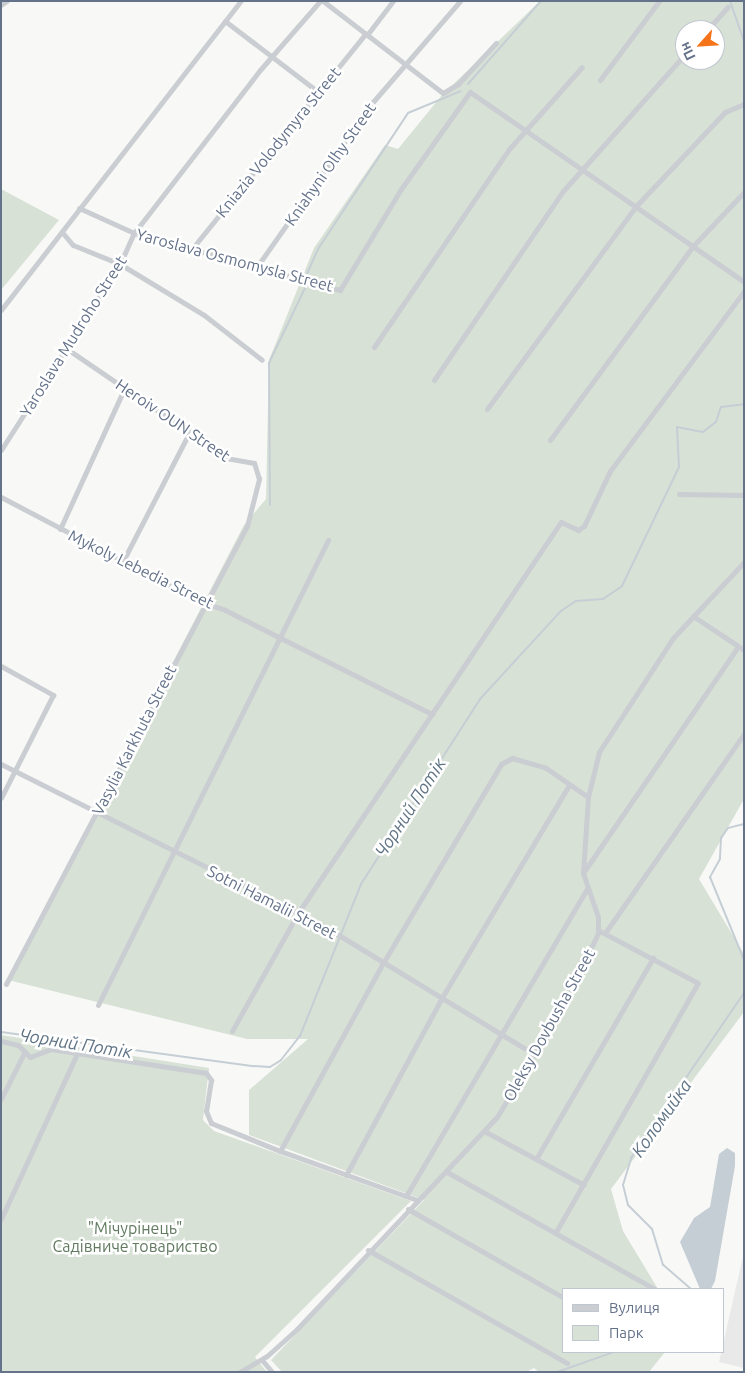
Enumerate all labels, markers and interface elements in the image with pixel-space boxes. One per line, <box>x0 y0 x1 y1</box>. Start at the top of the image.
north arrow <box>675 20 725 70</box>
text: Пн <box>676 39 699 63</box>
street label: Kniazia Volodymyra Street <box>211 63 345 221</box>
street label: Kniahyni Olhy Street <box>280 99 380 229</box>
street label: Yaroslava Osmomysla Street <box>134 224 336 296</box>
street label: Yaroslava Mudroho Street <box>16 252 130 420</box>
street label: Heroiv OUN Street <box>112 375 234 465</box>
street label: Mykoly Lebedia Street <box>65 525 217 613</box>
street label: Vasylia Karkhuta Street <box>88 662 180 818</box>
water label: Чорний Потік <box>370 753 450 861</box>
street label: Sotni Hamalii Street <box>204 861 340 943</box>
street label: Oleksy Dovbusha Street <box>499 945 599 1105</box>
water label: Чорний Потік <box>18 1023 134 1063</box>
water label: Коломийка <box>626 1075 696 1161</box>
park label: "Мічурінець" Садівниче товариство <box>52 1218 218 1256</box>
legend <box>562 1288 725 1353</box>
text: Вулиця <box>609 1299 660 1316</box>
text: Парк <box>609 1324 644 1341</box>

